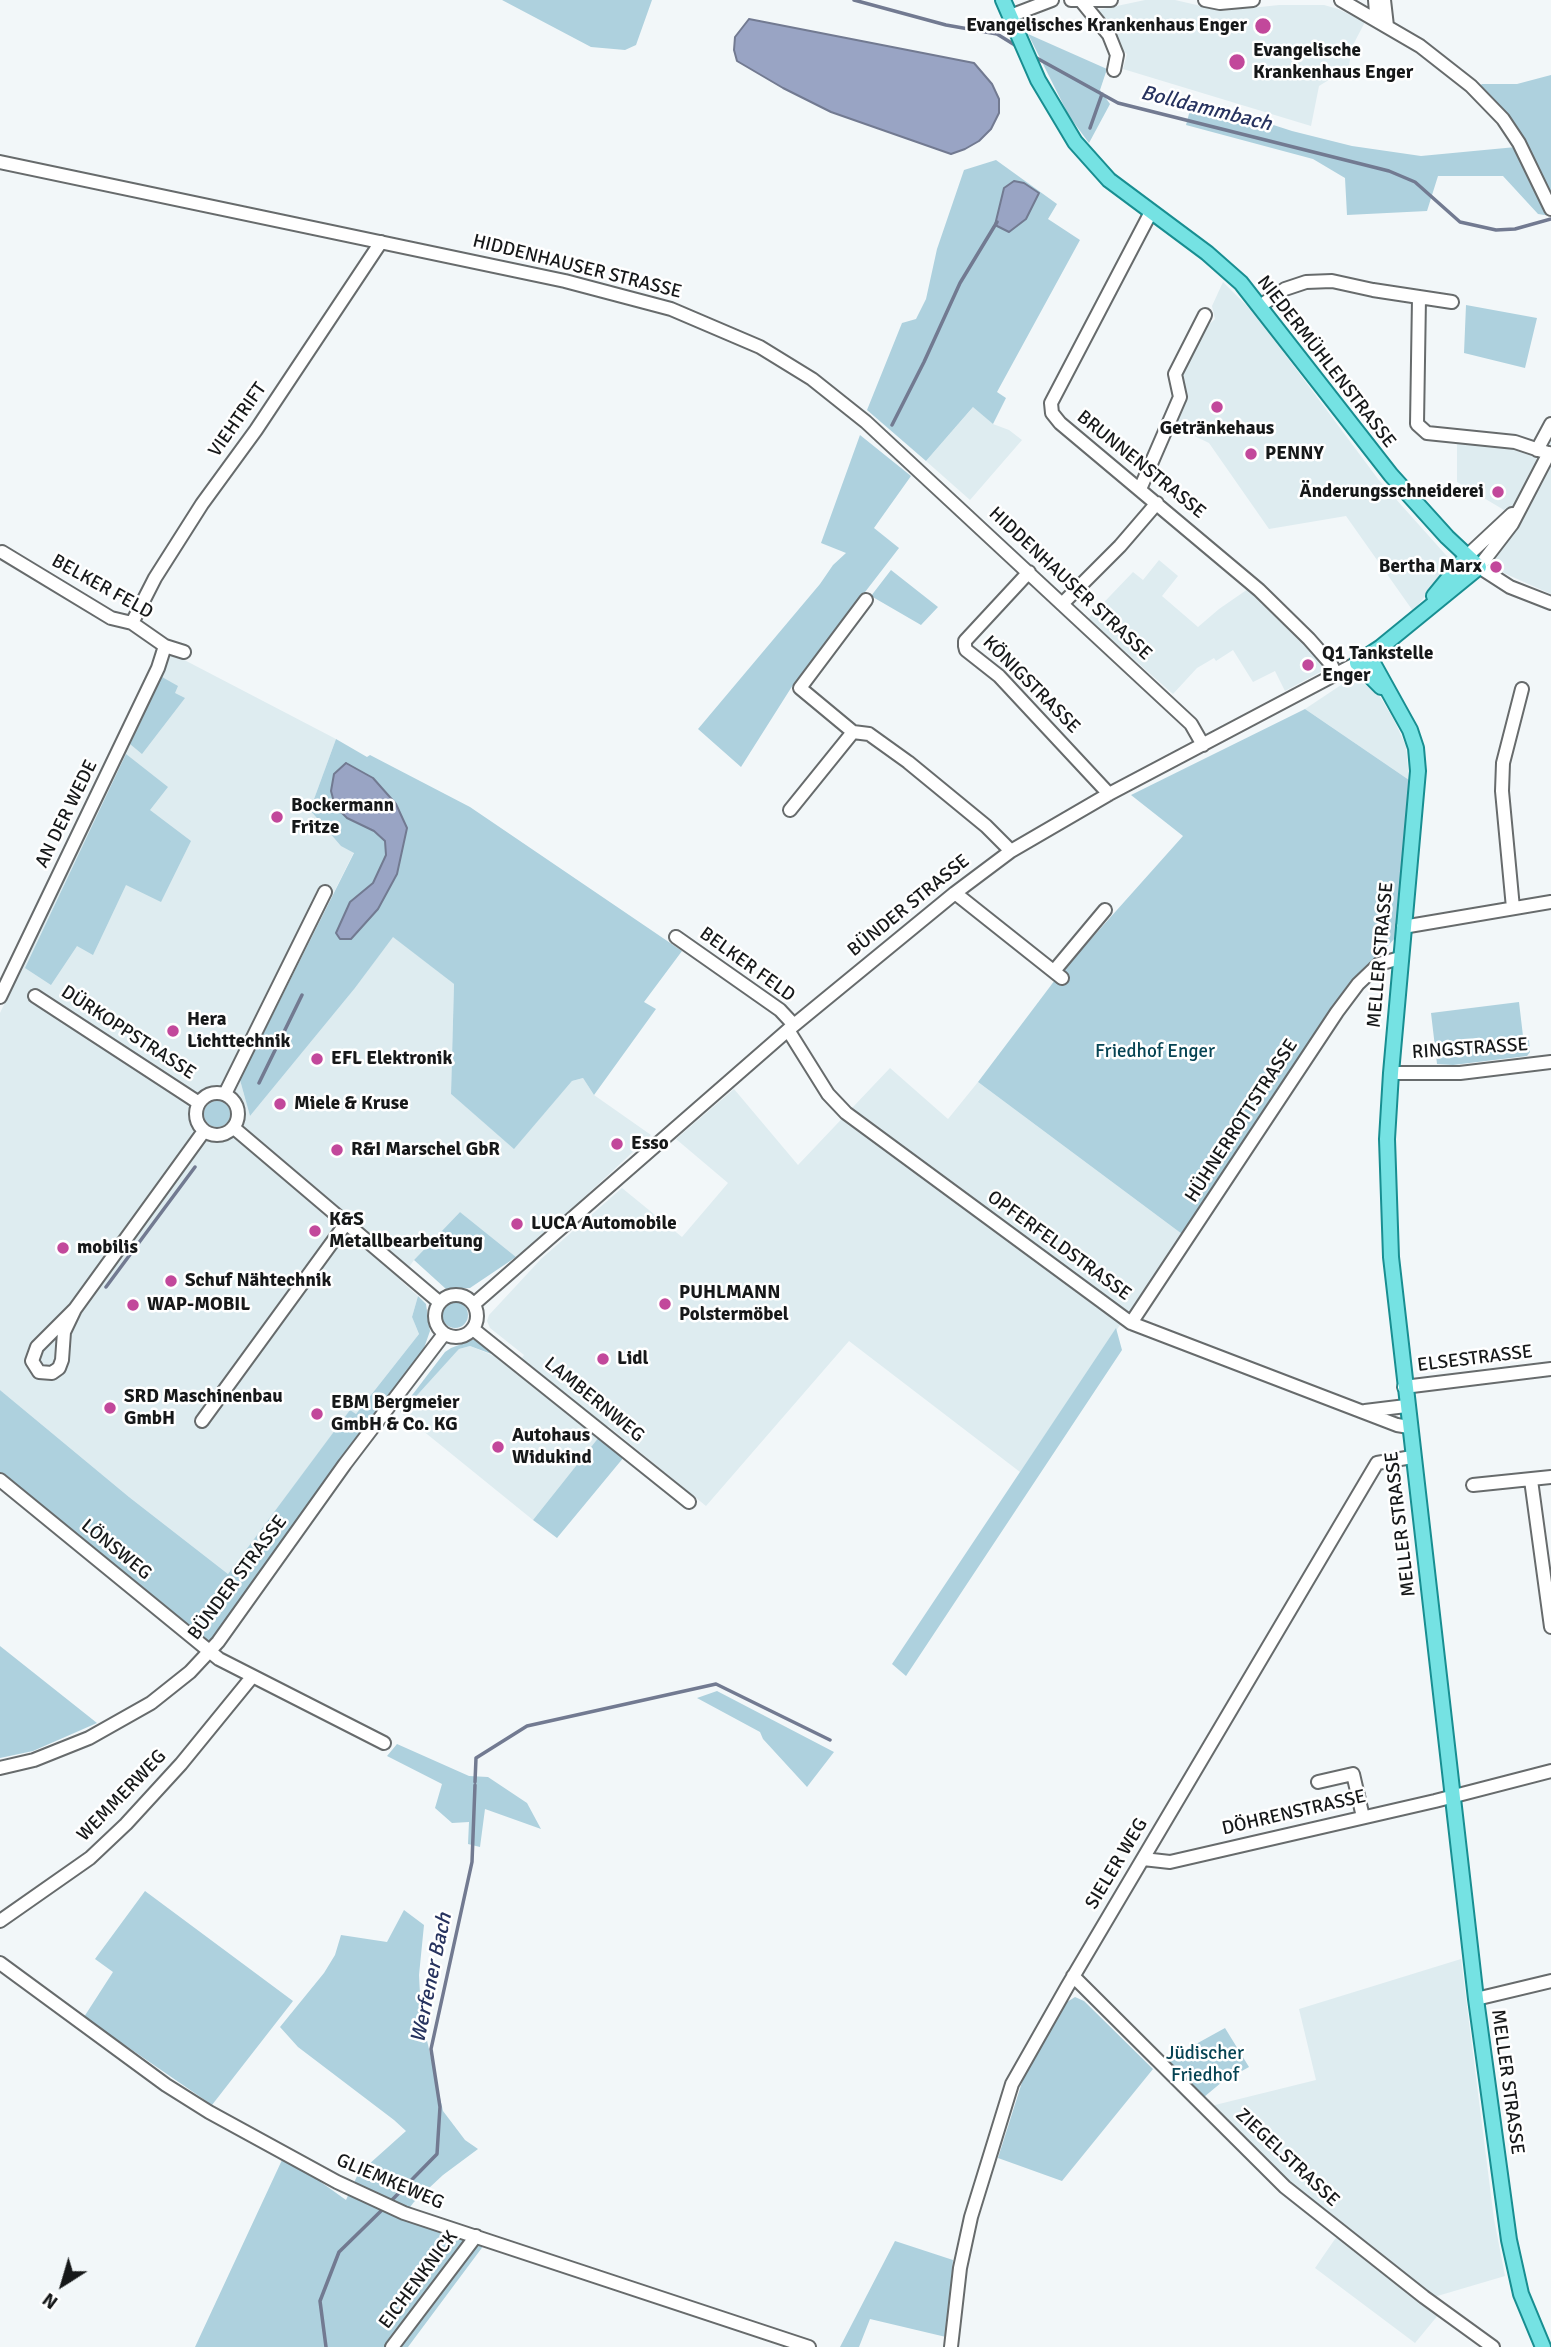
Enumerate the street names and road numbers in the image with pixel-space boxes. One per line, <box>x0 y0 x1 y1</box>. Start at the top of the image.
street label: HIDDENHAUSER STRASSE <box>470 230 684 304</box>
street label: NIEDERMÜHLENSTRASSE <box>1252 271 1400 453</box>
street label: VIEHTRIFT <box>204 378 272 462</box>
street label: BRUNNENSTRASSE <box>1072 406 1210 524</box>
street label: HIDDENHAUSER STRASSE <box>984 502 1156 666</box>
street label: BELKER FELD <box>47 550 157 624</box>
street label: KÖNIGSTRASSE <box>977 631 1085 739</box>
street label: AN DER WEDE <box>31 756 103 872</box>
street label: BÜNDER STRASSE <box>844 850 974 962</box>
street label: MELLER STRASSE <box>1363 881 1399 1029</box>
street label: BELKER FELD <box>695 923 799 1007</box>
street label: DÜRKOPPSTRASSE <box>56 981 200 1085</box>
street label: RINGSTRASSE <box>1411 1034 1529 1064</box>
street label: HÜHNERROTTSTRASSE <box>1181 1035 1303 1207</box>
street label: OPFERFELDSTRASSE <box>983 1186 1135 1306</box>
street label: ELSESTRASSE <box>1416 1341 1534 1377</box>
street label: LAMBERNWEG <box>539 1353 649 1447</box>
street label: MELLER STRASSE <box>1381 1450 1421 1598</box>
street label: BÜNDER STRASSE <box>184 1511 292 1645</box>
street label: LÖNSWEG <box>76 1515 156 1585</box>
street label: WEMMERWEG <box>73 1745 171 1847</box>
street label: DÖHRENSTRASSE <box>1220 1785 1368 1841</box>
street label: SIELER WEG <box>1081 1814 1153 1914</box>
street label: MELLER STRASSE <box>1486 2008 1528 2156</box>
street label: ZIEGELSTRASSE <box>1230 2104 1344 2212</box>
street label: GLIEMKEWEG <box>333 2149 447 2215</box>
street label: EICHENKNICK <box>375 2226 463 2334</box>

